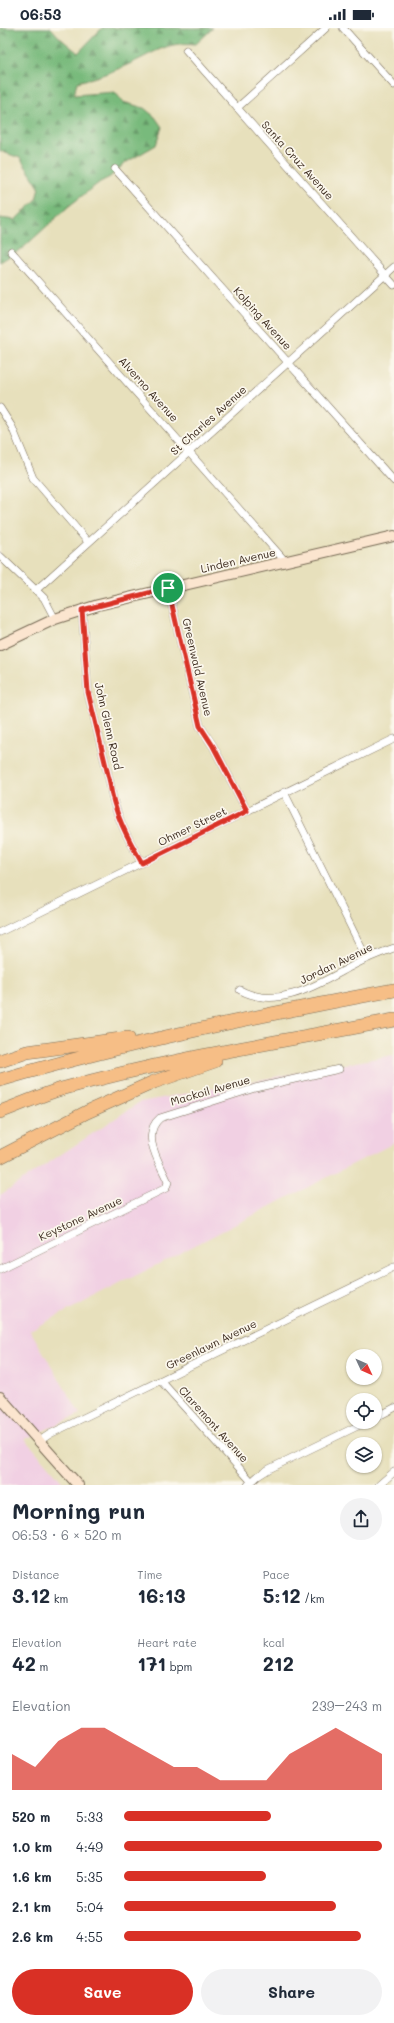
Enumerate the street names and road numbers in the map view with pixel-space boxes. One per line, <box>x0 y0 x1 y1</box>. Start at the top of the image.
street label: Santa Cruz Avenue <box>258 117 338 203</box>
street label: Kolping Avenue <box>231 283 296 353</box>
street label: Alverno Avenue <box>116 353 182 425</box>
street label: St Charles Avenue <box>167 382 249 458</box>
street label: Linden Avenue <box>199 544 277 576</box>
street label: Greenwald Avenue <box>179 617 217 718</box>
street label: John Glenn Road <box>92 681 126 771</box>
street label: Ohmer Street <box>155 803 229 849</box>
street label: Jordan Avenue <box>297 939 375 987</box>
street label: Mackoil Avenue <box>168 1071 252 1109</box>
street label: Keystone Avenue <box>36 1192 124 1244</box>
street label: Greenlawn Avenue <box>163 1315 259 1372</box>
street label: Claremont Avenue <box>176 1383 252 1465</box>

